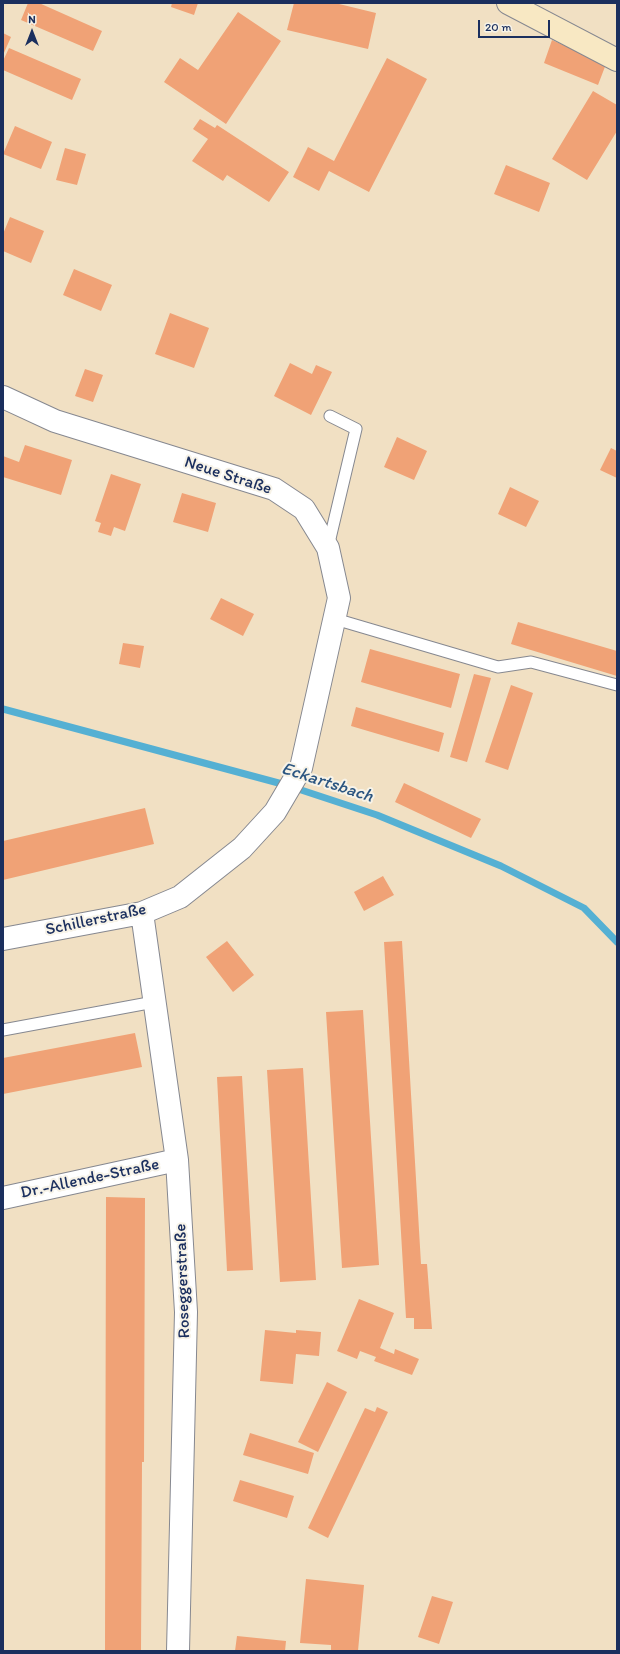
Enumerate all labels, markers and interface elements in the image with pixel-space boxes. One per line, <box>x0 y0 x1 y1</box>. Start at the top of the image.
north arrow <box>12 12 52 52</box>
scale bar <box>480 12 552 38</box>
text: N <box>28 13 36 26</box>
text: 20 m <box>485 20 512 34</box>
street label: Neue Straße <box>182 452 274 500</box>
water label: Eckartsbach <box>279 758 375 808</box>
street label: Schillerstraße <box>44 899 148 941</box>
street label: Dr.-Allende-Straße <box>19 1154 161 1204</box>
street label: Roseggerstraße <box>171 1223 195 1339</box>

